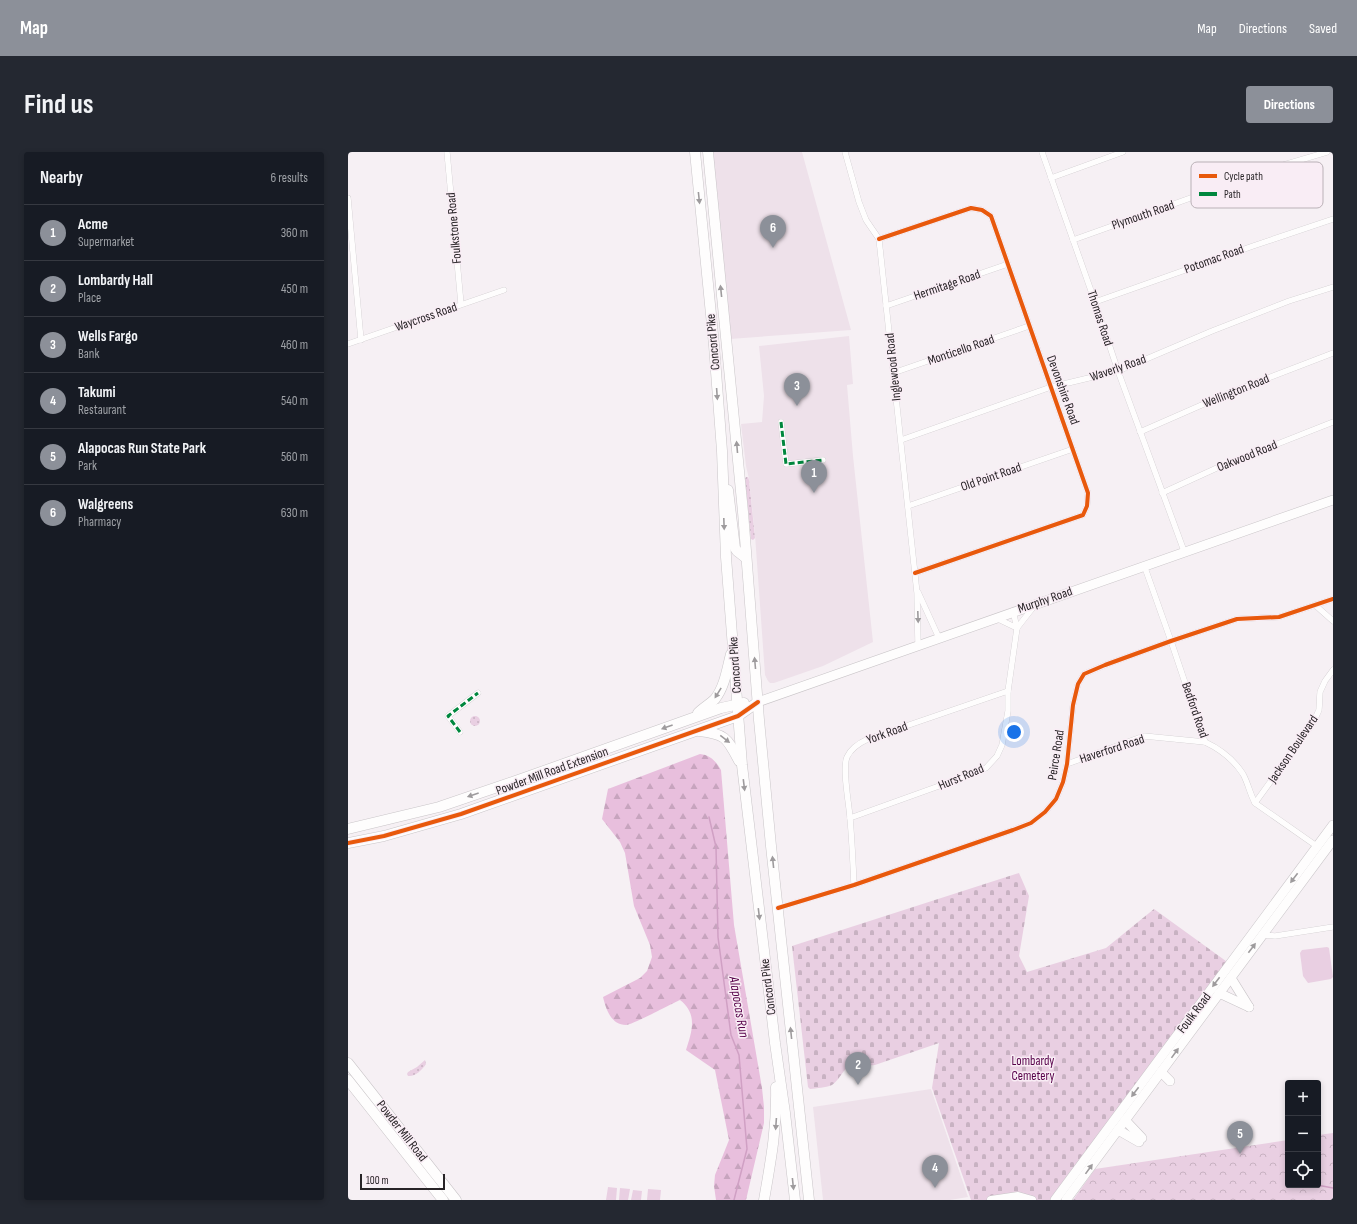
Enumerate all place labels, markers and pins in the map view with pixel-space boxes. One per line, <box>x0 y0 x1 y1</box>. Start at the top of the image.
pin: 6 <box>760 215 786 248</box>
pin: 3 <box>784 373 810 406</box>
pin: 1 <box>801 460 827 493</box>
pin: 2 <box>845 1052 871 1085</box>
pin: 5 <box>1227 1121 1253 1154</box>
pin: 4 <box>922 1155 948 1188</box>

